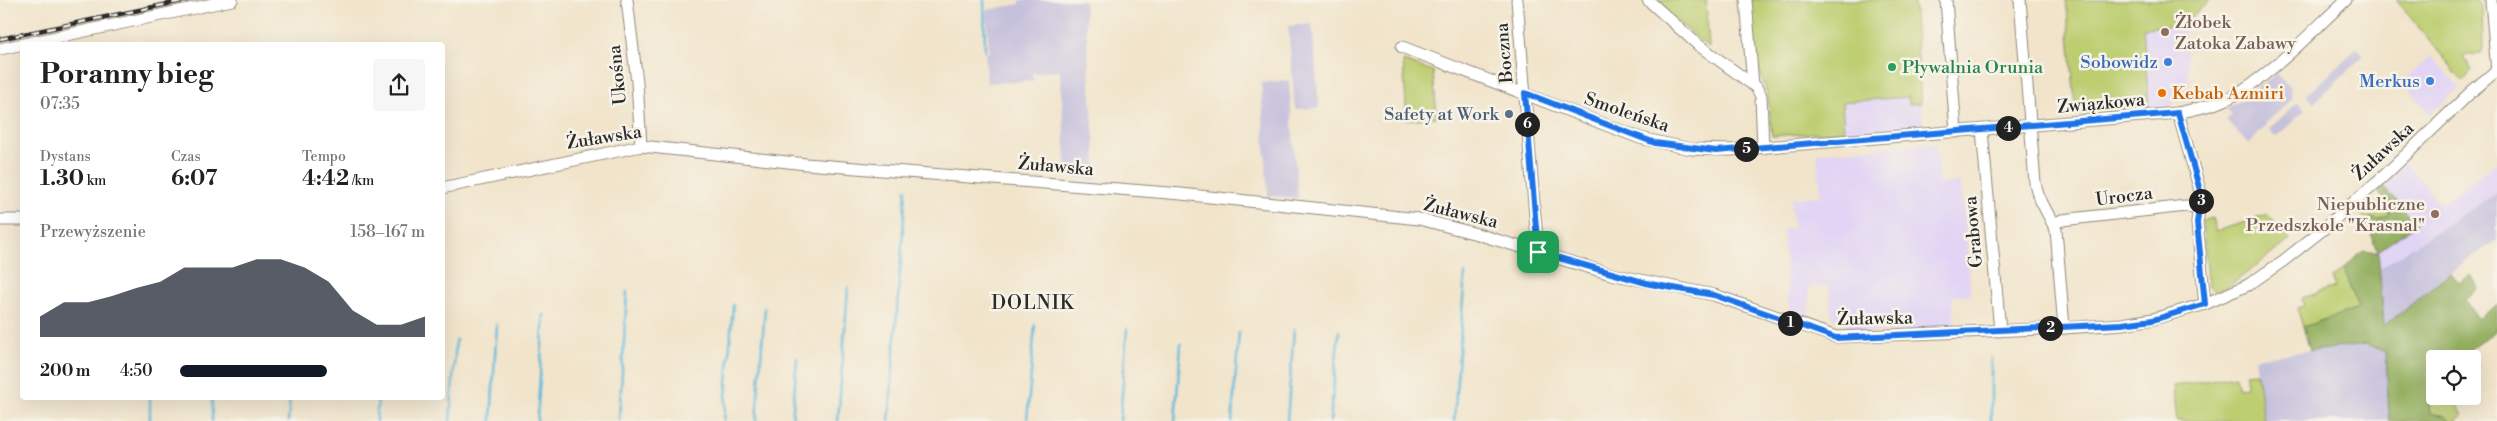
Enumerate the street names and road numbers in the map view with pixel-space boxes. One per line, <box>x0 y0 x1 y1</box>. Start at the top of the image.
street label: Boczna <box>1490 21 1519 85</box>
street label: Ukośna <box>603 43 632 106</box>
street label: Smoleńska <box>1581 87 1673 138</box>
street label: Związkowa <box>2056 88 2147 119</box>
street label: Żuławska <box>2348 116 2420 186</box>
street label: Żuławska <box>565 120 644 155</box>
street label: Żuławska <box>1017 152 1096 181</box>
street label: Urocza <box>2094 181 2155 211</box>
street label: Żuławska <box>1421 193 1501 234</box>
street label: Grabowa <box>1959 194 1988 269</box>
street label: Żuławska <box>1837 306 1914 331</box>

